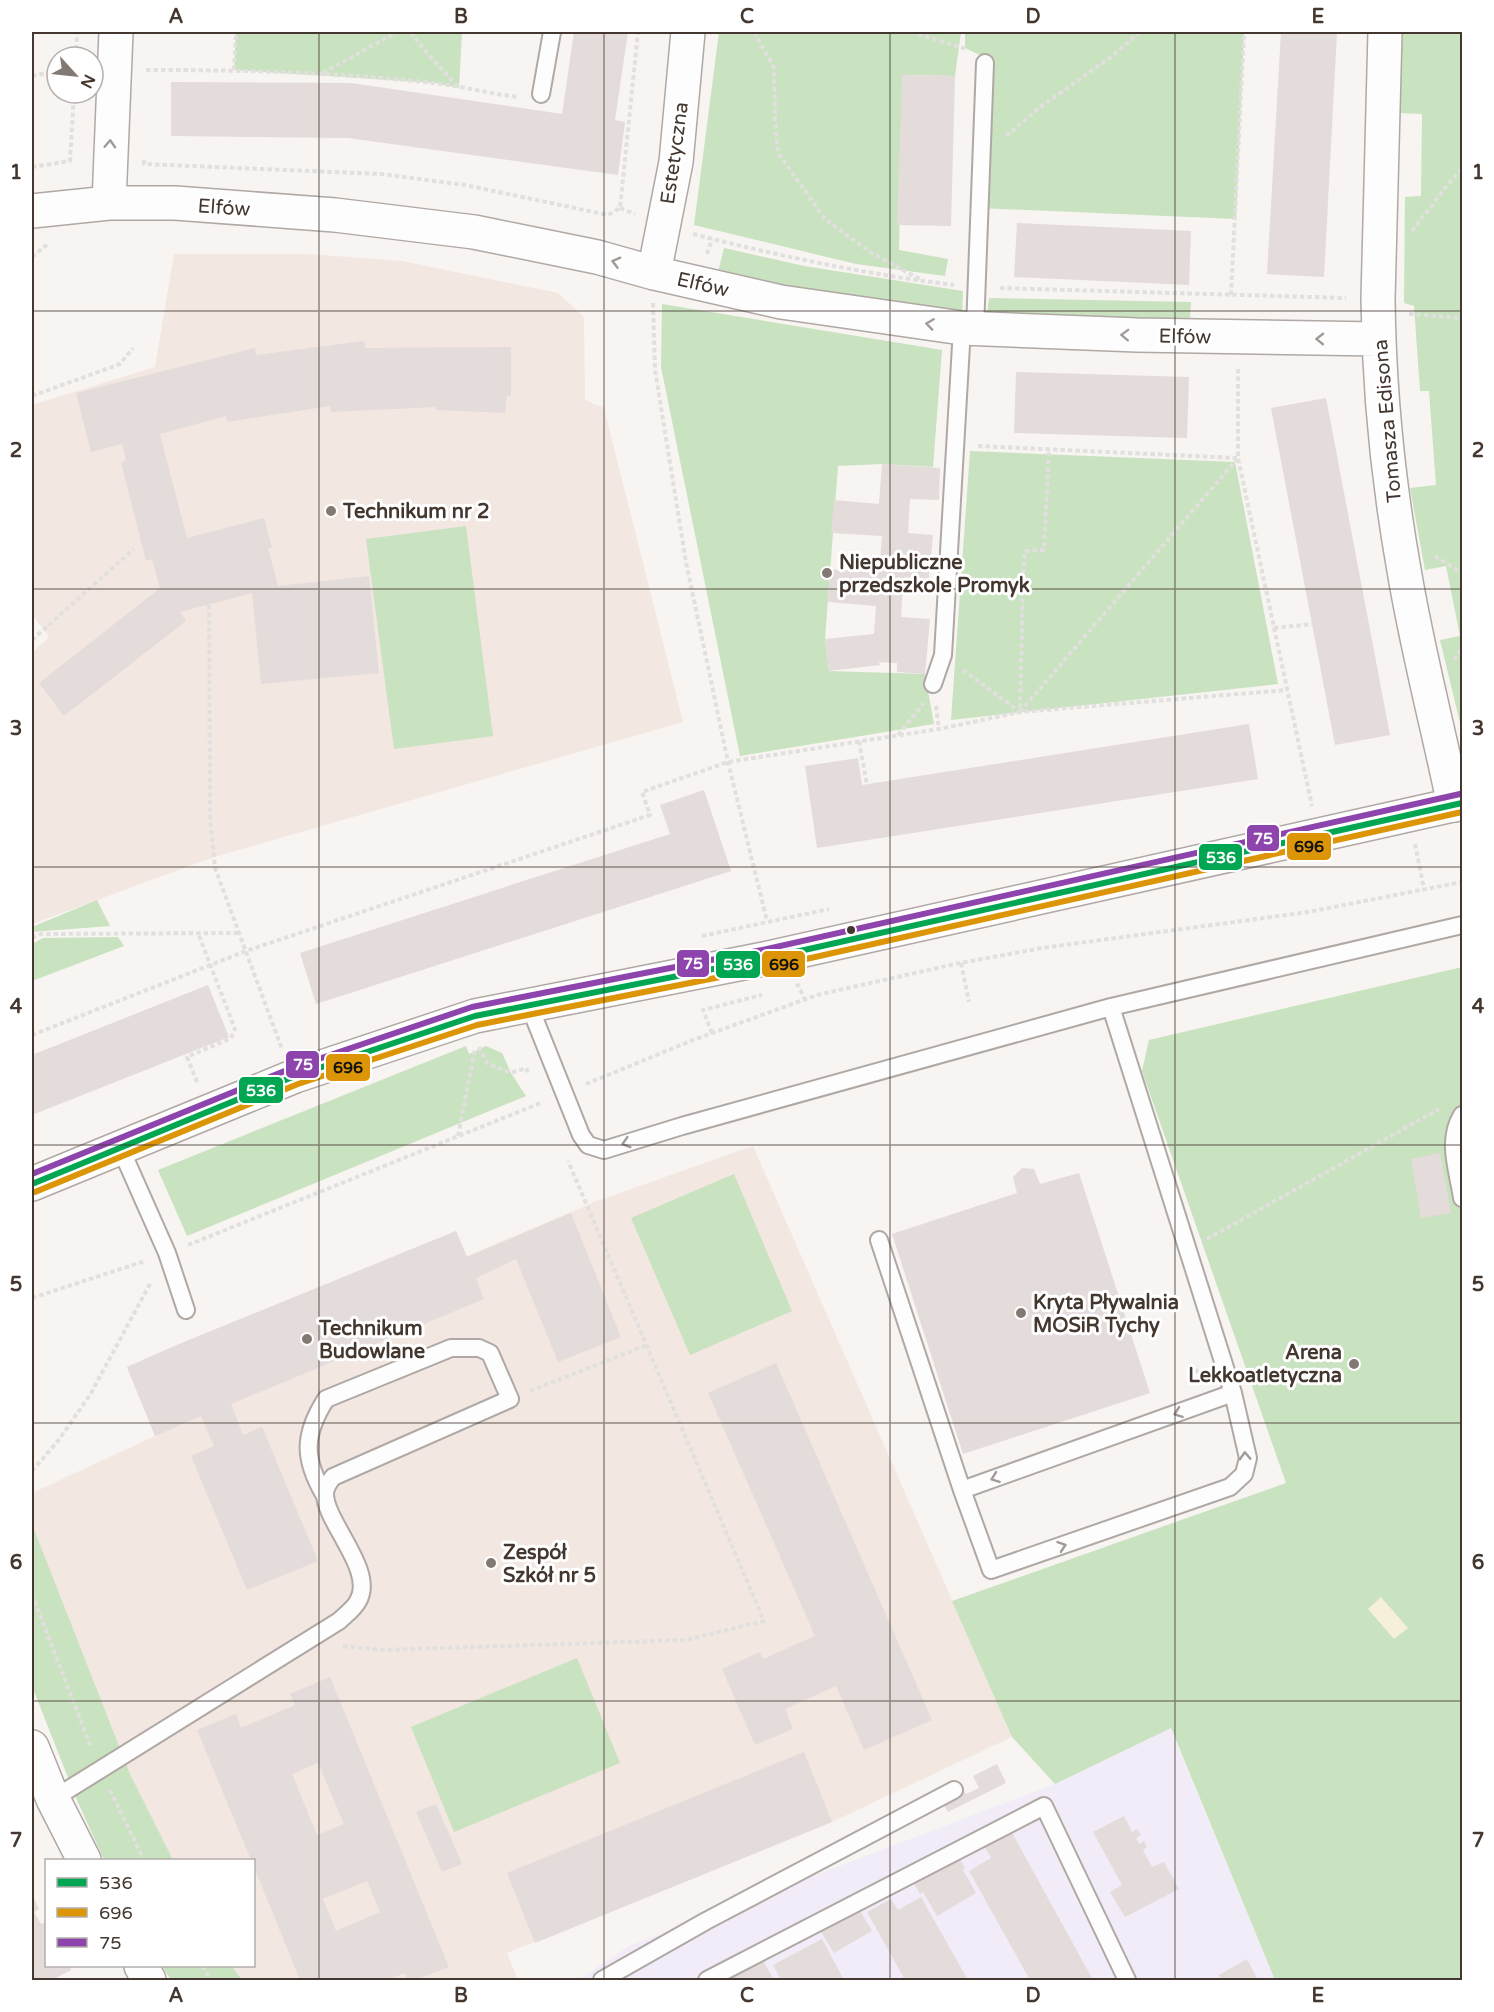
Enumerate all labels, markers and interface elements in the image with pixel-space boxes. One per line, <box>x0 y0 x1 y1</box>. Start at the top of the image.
text: A <box>169 5 184 29</box>
text: B <box>454 5 468 29</box>
text: C <box>740 5 754 29</box>
text: D <box>1025 5 1041 29</box>
text: E <box>1312 5 1325 29</box>
north arrow <box>45 45 105 105</box>
text: N <box>76 71 99 92</box>
street label: Estetyczna <box>656 100 694 206</box>
one-way arrow <box>103 140 116 149</box>
text: 1 <box>10 161 22 185</box>
text: 1 <box>1472 161 1484 185</box>
street label: Elfów <box>197 194 251 222</box>
one-way arrow <box>611 257 621 270</box>
street label: Elfów <box>674 267 731 303</box>
one-way arrow <box>926 318 935 330</box>
street label: Elfów <box>1158 325 1212 349</box>
one-way arrow <box>1120 328 1129 341</box>
one-way arrow <box>1315 332 1324 345</box>
street label: Tomasza Edisona <box>1369 338 1407 504</box>
text: 2 <box>10 439 22 463</box>
text: 2 <box>1472 439 1484 463</box>
place label: Technikum nr 2 <box>342 500 489 524</box>
marker: Technikum nr 2 <box>324 504 338 518</box>
place label: Niepubliczne przedszkole Promyk <box>839 551 1030 598</box>
marker: Niepubliczne przedszkole Promyk <box>820 566 834 580</box>
text: 3 <box>10 717 22 741</box>
text: 3 <box>1472 717 1484 741</box>
line badge: 75 <box>1246 824 1280 852</box>
text: 75 <box>1253 829 1273 849</box>
line badge: 696 <box>1286 832 1332 861</box>
text: 696 <box>1294 837 1324 857</box>
line badge: 536 <box>1198 843 1243 871</box>
text: 536 <box>1206 848 1236 868</box>
unlabelled marker <box>845 924 857 936</box>
line badge: 75 <box>676 949 710 978</box>
line badge: 536 <box>715 950 761 979</box>
line badge: 696 <box>761 950 806 978</box>
text: 75 <box>683 954 703 974</box>
text: 536 <box>723 955 753 975</box>
text: 696 <box>769 955 799 975</box>
text: 4 <box>10 995 23 1019</box>
text: 4 <box>1472 995 1485 1019</box>
line badge: 75 <box>285 1050 320 1079</box>
line badge: 696 <box>325 1053 371 1082</box>
text: 75 <box>293 1055 313 1075</box>
text: 696 <box>333 1058 363 1078</box>
line badge: 536 <box>238 1076 284 1104</box>
text: 536 <box>246 1081 276 1101</box>
one-way arrow <box>621 1136 632 1148</box>
text: 5 <box>10 1273 22 1297</box>
text: 5 <box>1472 1273 1484 1297</box>
place label: Kryta Pływalnia MOSiR Tychy <box>1033 1291 1179 1338</box>
marker: Kryta Pływalnia MOSiR Tychy <box>1014 1306 1028 1320</box>
place label: Technikum Budowlane <box>318 1317 425 1364</box>
marker: Technikum Budowlane <box>300 1332 314 1346</box>
place label: Arena Lekkoatletyczna <box>1188 1341 1342 1388</box>
marker: Arena Lekkoatletyczna <box>1347 1357 1361 1371</box>
one-way arrow <box>1173 1405 1184 1418</box>
one-way arrow <box>1239 1451 1252 1460</box>
one-way arrow <box>990 1471 1001 1484</box>
one-way arrow <box>1056 1540 1067 1553</box>
place label: Zespół Szkół nr 5 <box>503 1541 596 1588</box>
text: 6 <box>10 1551 22 1575</box>
text: 6 <box>1472 1551 1484 1575</box>
marker: Zespół Szkół nr 5 <box>484 1556 498 1570</box>
text: 7 <box>10 1829 22 1853</box>
text: 7 <box>1472 1829 1484 1853</box>
legend <box>45 1859 255 1967</box>
text: 536 <box>99 1872 133 1894</box>
text: 696 <box>99 1902 133 1924</box>
text: 75 <box>99 1932 122 1954</box>
text: A <box>169 1984 184 2008</box>
text: B <box>454 1984 468 2008</box>
text: C <box>740 1984 754 2008</box>
text: D <box>1025 1984 1041 2008</box>
text: E <box>1312 1984 1325 2008</box>

